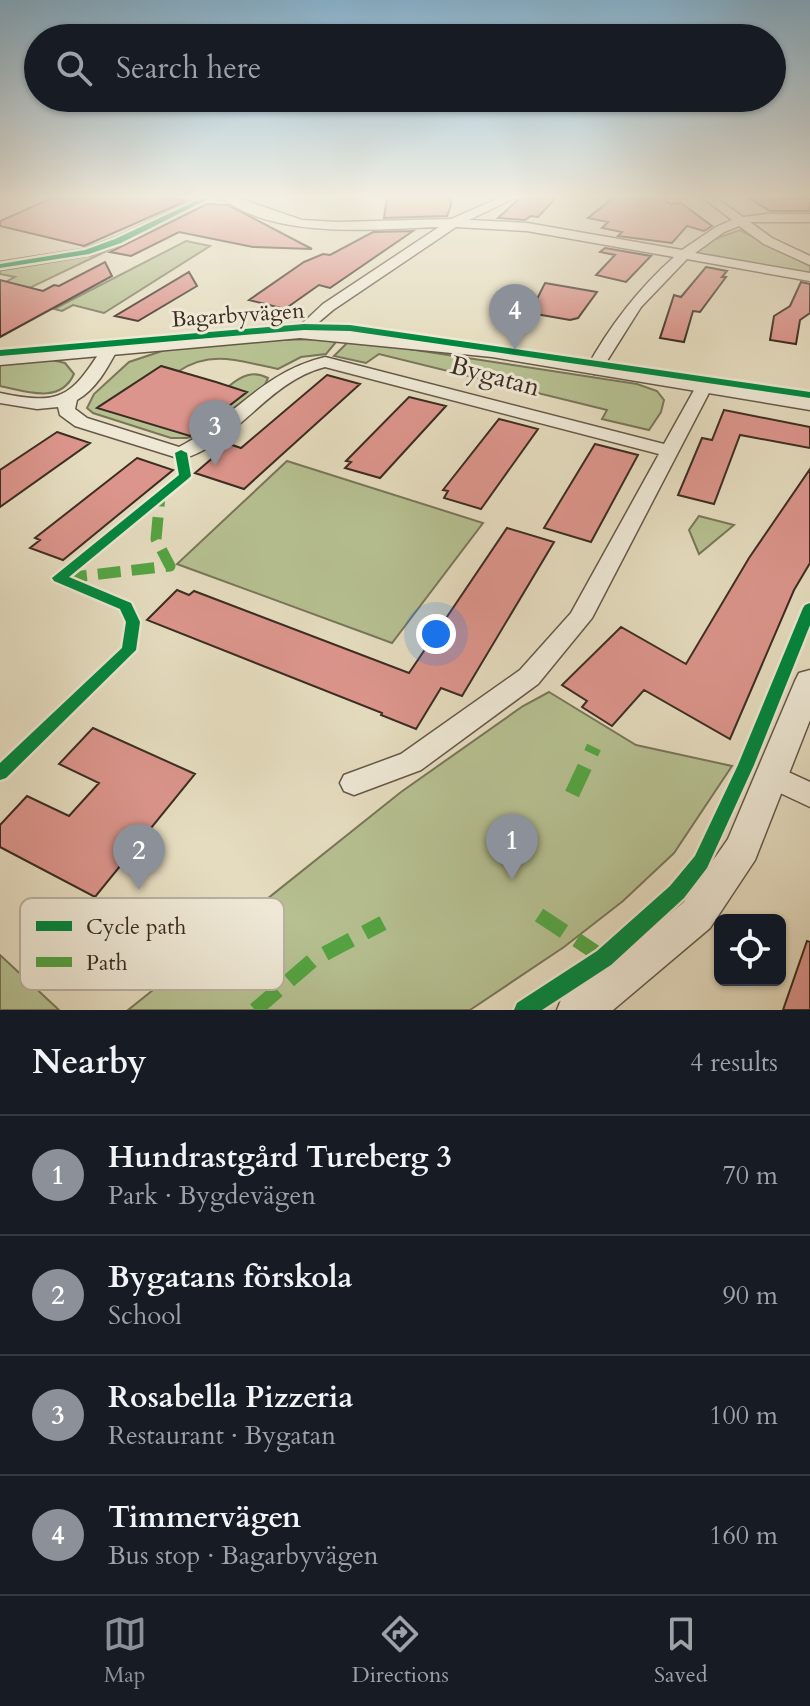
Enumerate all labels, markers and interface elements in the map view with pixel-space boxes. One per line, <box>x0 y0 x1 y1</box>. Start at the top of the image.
search box <box>24 24 786 112</box>
icon: search <box>52 46 96 90</box>
text: Search here <box>116 48 261 89</box>
pin: 4 <box>489 284 541 350</box>
street label: Bagarbyvägen <box>170 295 306 335</box>
street label: Bygatan <box>446 347 544 405</box>
pin: 3 <box>189 400 241 466</box>
your location <box>416 614 456 654</box>
pin: 1 <box>486 814 538 880</box>
pin: 2 <box>113 824 165 890</box>
legend <box>20 898 284 990</box>
text: Cycle path <box>86 912 186 942</box>
map controls <box>714 914 786 986</box>
button: locate <box>714 914 786 986</box>
text: Path <box>86 948 128 978</box>
text: Nearby <box>32 1039 147 1085</box>
text: 4 results <box>690 1045 778 1080</box>
text: Hundrastgård Tureberg 3 <box>108 1137 452 1178</box>
text: 1 <box>51 1158 65 1193</box>
text: 70 m <box>722 1158 778 1193</box>
text: Park · Bygdevägen <box>108 1178 316 1213</box>
text: Bygatans förskola <box>108 1257 352 1298</box>
text: 2 <box>51 1278 65 1313</box>
text: 90 m <box>722 1278 778 1313</box>
text: School <box>108 1298 182 1333</box>
text: Rosabella Pizzeria <box>108 1377 353 1418</box>
text: 3 <box>51 1398 65 1433</box>
text: 100 m <box>709 1398 778 1433</box>
text: Restaurant · Bygatan <box>108 1418 336 1453</box>
text: Timmervägen <box>108 1497 301 1538</box>
text: 4 <box>51 1518 65 1553</box>
text: 160 m <box>709 1518 778 1553</box>
text: Bus stop · Bagarbyvägen <box>108 1538 379 1573</box>
tab: Map <box>103 1612 147 1690</box>
tab: Directions <box>352 1612 449 1690</box>
tab: Saved <box>654 1612 707 1690</box>

